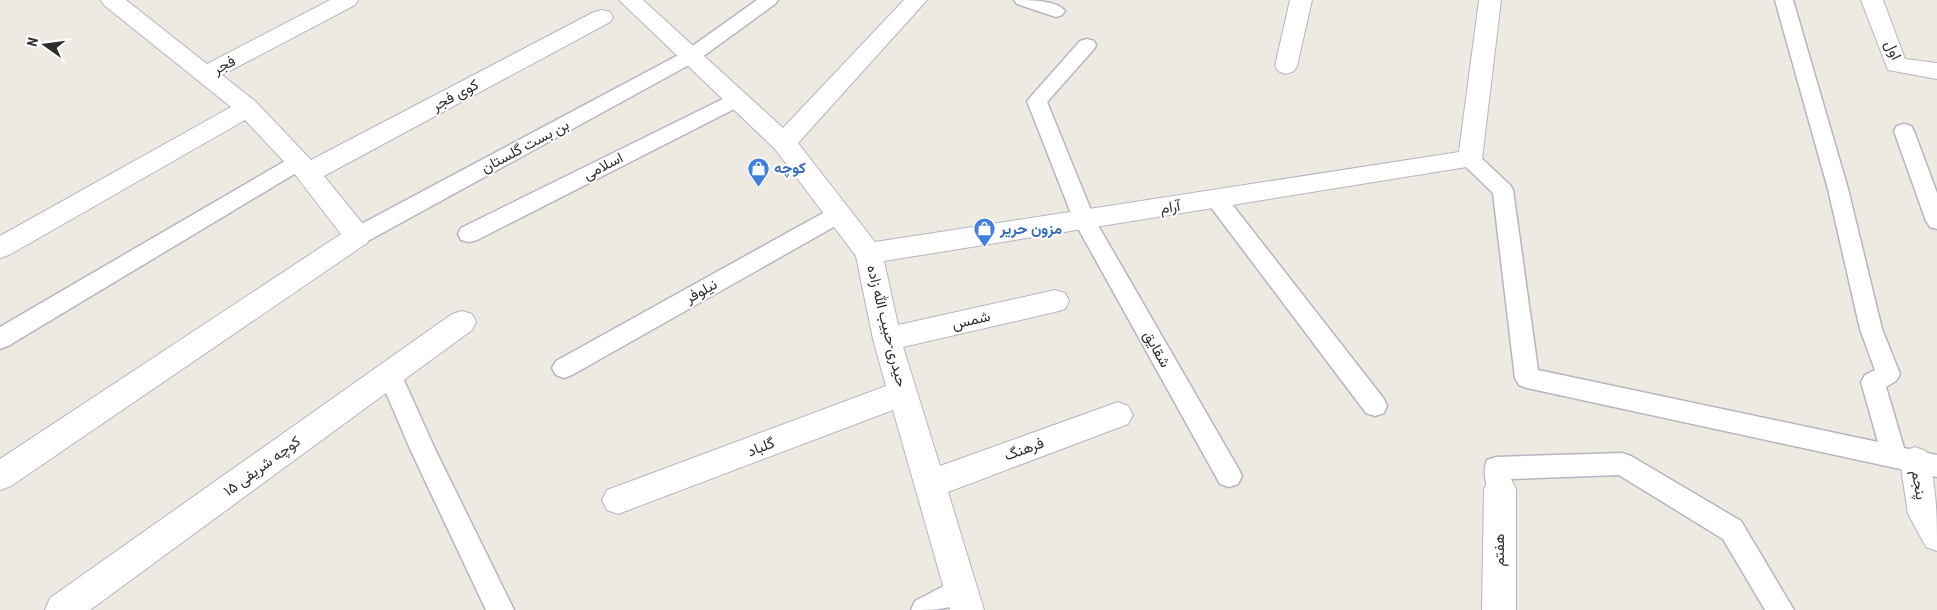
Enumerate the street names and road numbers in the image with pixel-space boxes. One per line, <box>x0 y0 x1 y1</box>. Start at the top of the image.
street label: اول <box>1881 37 1905 63</box>
street label: فجر <box>209 52 238 79</box>
street label: کوی فجر <box>428 75 482 116</box>
street label: بن بست گلستان <box>478 115 573 178</box>
street label: اسلامی <box>580 148 626 185</box>
street label: آرام <box>1159 196 1183 218</box>
street label: حیدری-حبیب الله زاده <box>862 263 911 389</box>
street label: نیلوفر <box>681 275 720 308</box>
street label: شمس <box>950 307 992 334</box>
street label: شقایق <box>1139 327 1175 371</box>
street label: کوچه شریفی ۱۵ <box>220 432 305 501</box>
street label: فرهنگ <box>1002 433 1047 464</box>
street label: گلباد <box>745 434 777 460</box>
street label: پنجم <box>1907 469 1930 501</box>
street label: هفتم <box>1490 534 1509 566</box>

